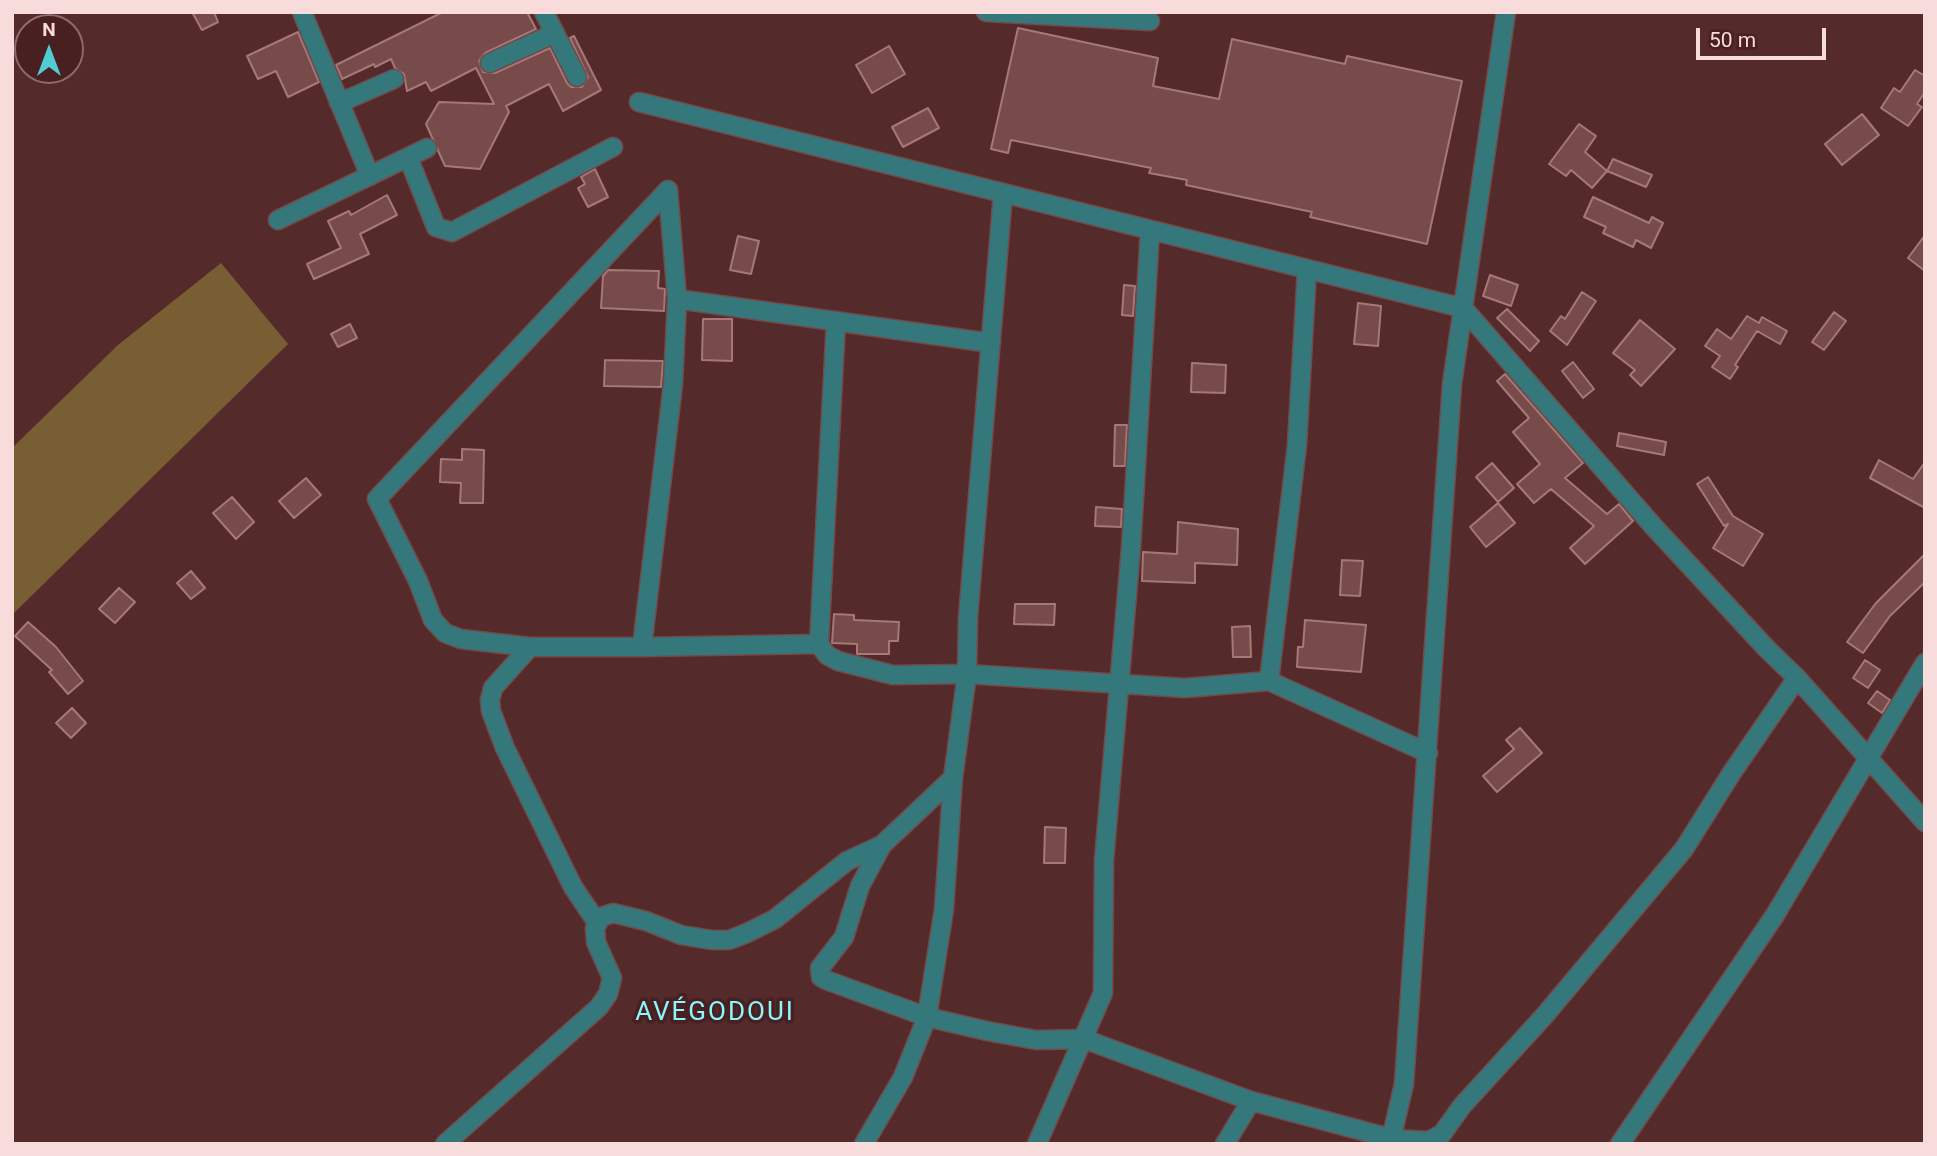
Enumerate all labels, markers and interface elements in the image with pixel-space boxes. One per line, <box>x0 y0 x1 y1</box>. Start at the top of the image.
north arrow <box>14 14 84 84</box>
scale bar <box>1699 14 1828 58</box>
text: N <box>42 18 56 41</box>
text: 50 m <box>1709 28 1756 52</box>
district label: AVÉGODOUI <box>636 997 794 1029</box>

